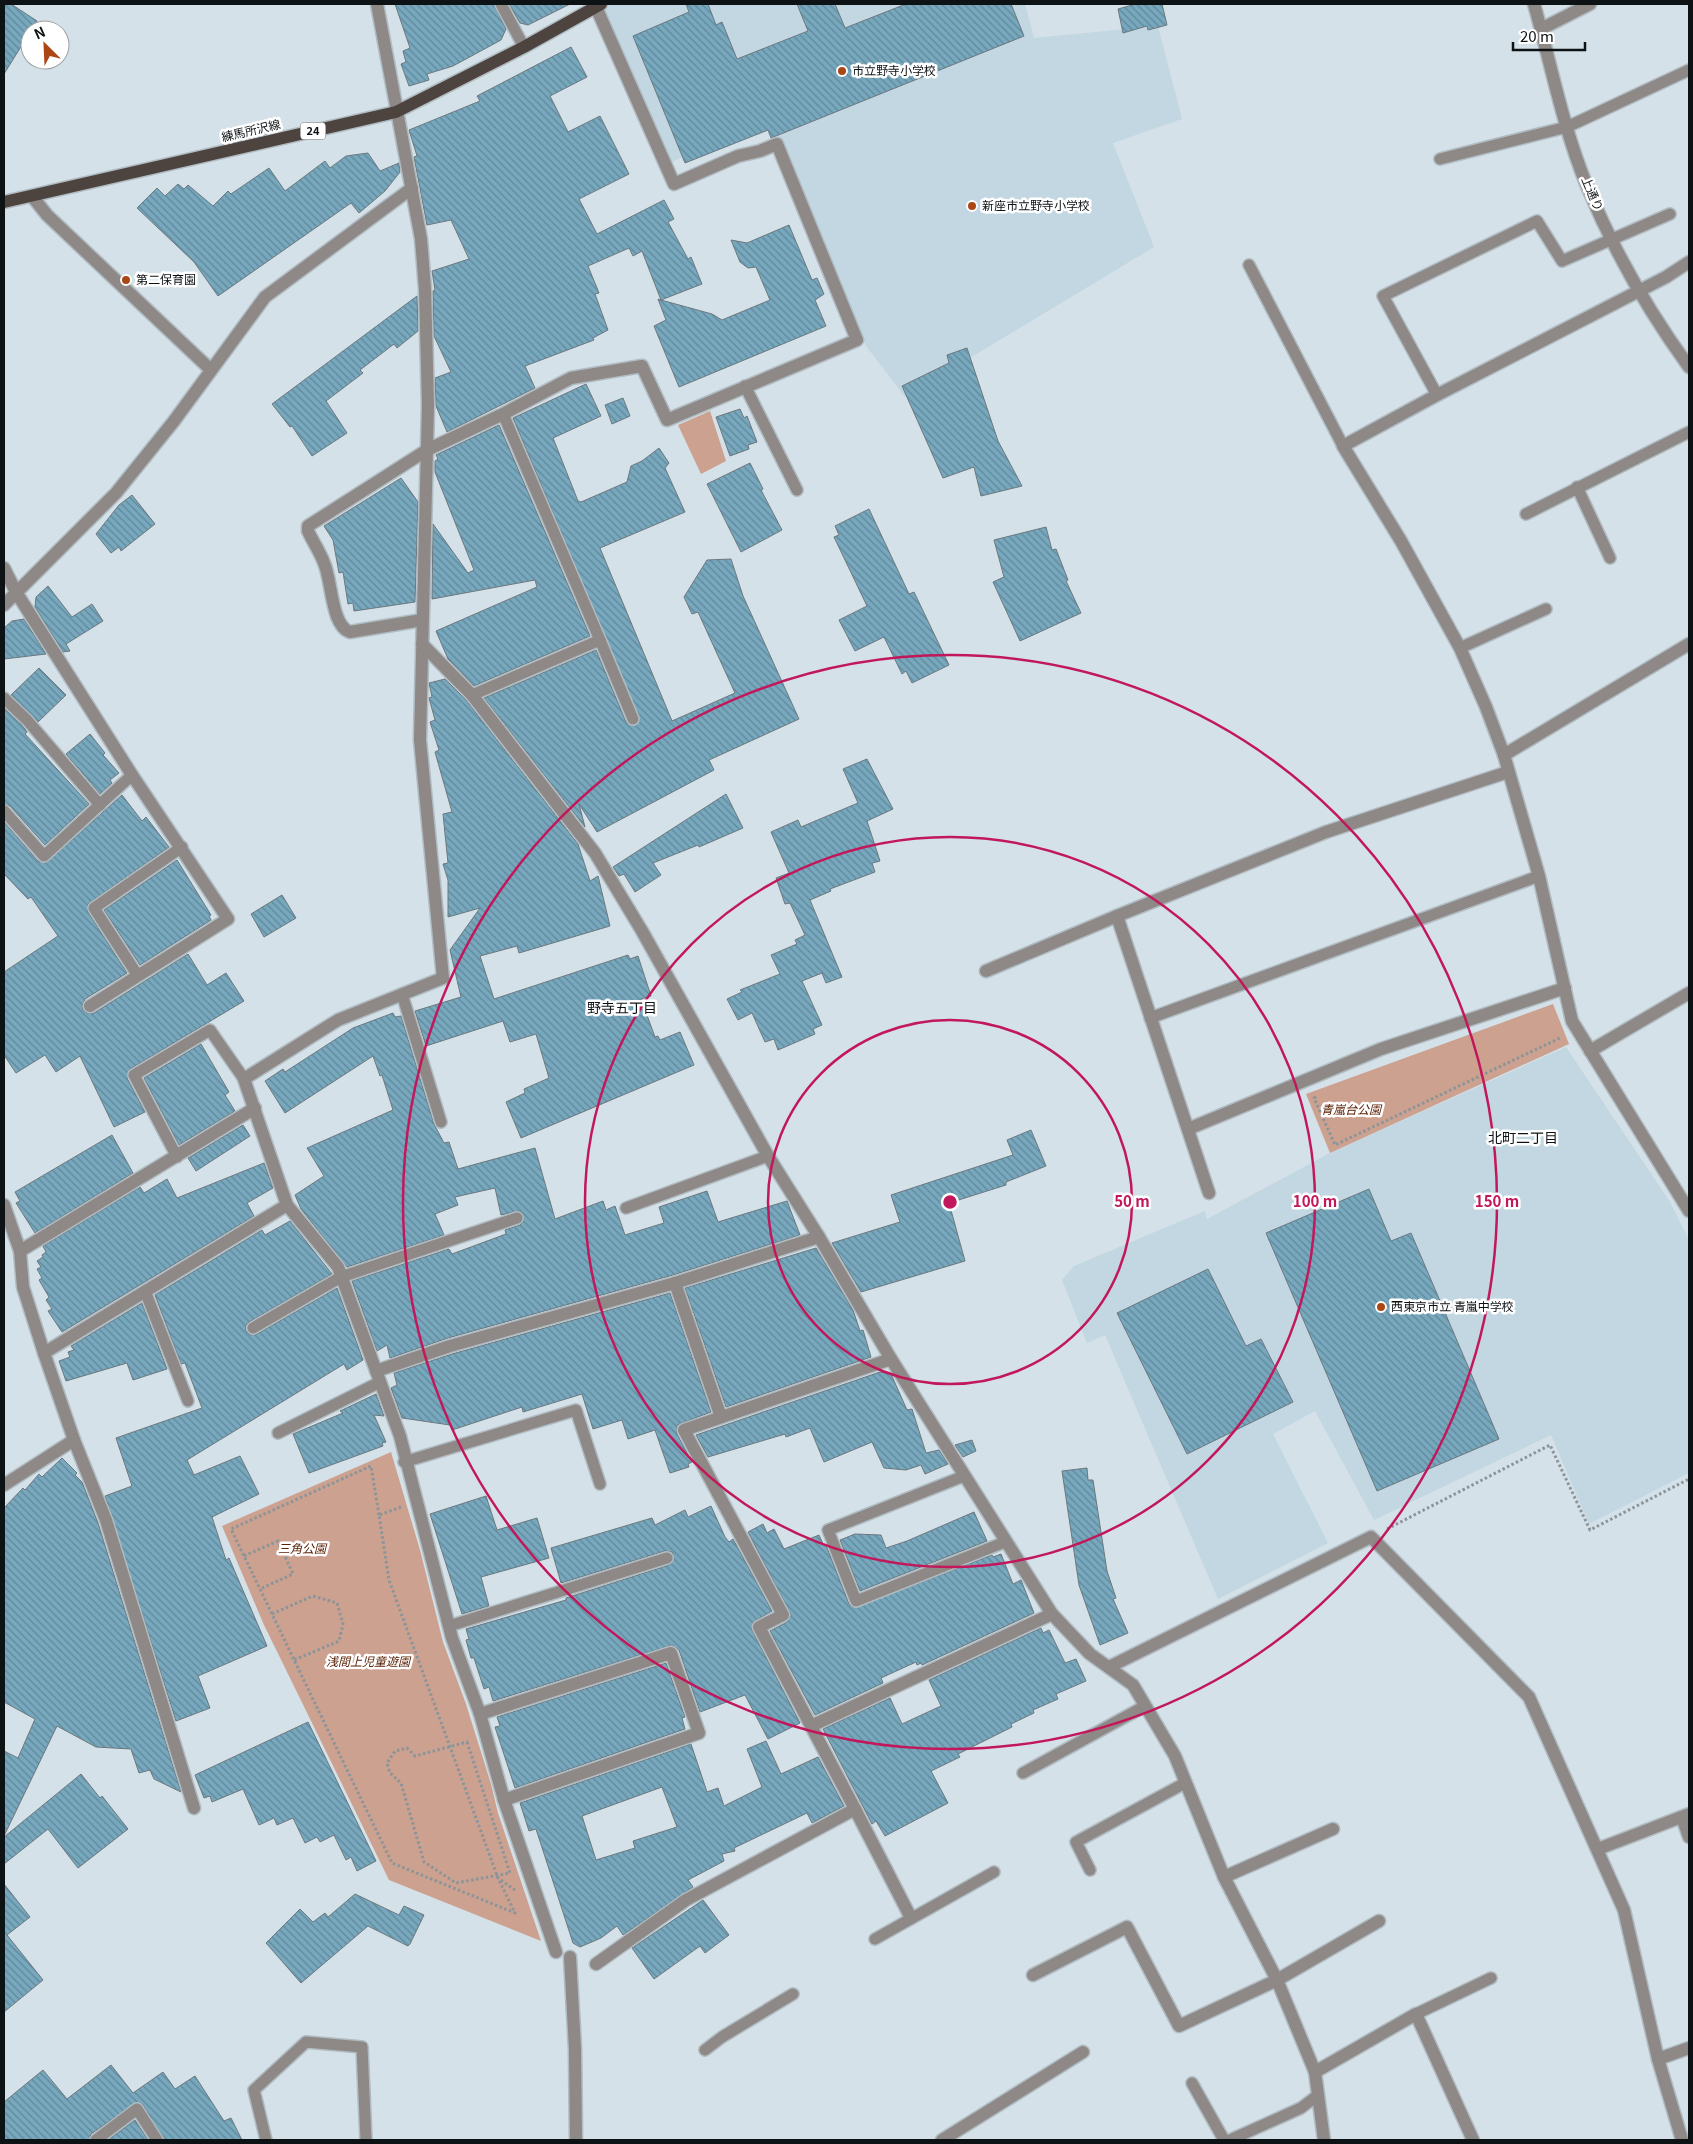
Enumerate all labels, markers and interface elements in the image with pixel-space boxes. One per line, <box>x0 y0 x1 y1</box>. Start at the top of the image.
north arrow <box>20 20 70 70</box>
scale bar <box>1513 20 1586 52</box>
text: N <box>30 21 48 43</box>
text: 20 m <box>1520 25 1554 46</box>
place label: 市立野寺小学校 <box>852 61 936 78</box>
marker: 市立野寺小学校 <box>836 65 848 77</box>
street label: 練馬所沢線 <box>220 115 282 145</box>
road number: 24 <box>300 122 326 140</box>
street label: 上通り <box>1579 174 1608 213</box>
place label: 新座市立野寺小学校 <box>982 196 1090 213</box>
marker: 新座市立野寺小学校 <box>966 200 978 212</box>
place label: 第二保育園 <box>136 270 196 287</box>
marker: 第二保育園 <box>120 274 132 286</box>
district label: 野寺五丁目 <box>587 997 657 1017</box>
park label: 青嵐台公園 <box>1321 1100 1383 1117</box>
district label: 北町二丁目 <box>1488 1127 1558 1147</box>
text: 50 m <box>1114 1190 1150 1211</box>
text: 100 m <box>1293 1190 1337 1211</box>
text: 150 m <box>1475 1190 1519 1211</box>
centre of rings <box>941 1193 959 1211</box>
place label: 西東京市立 青嵐中学校 <box>1391 1297 1514 1314</box>
marker: 西東京市立 青嵐中学校 <box>1375 1301 1387 1313</box>
park label: 三角公園 <box>278 1539 328 1556</box>
park label: 浅間上児童遊園 <box>326 1652 412 1669</box>

